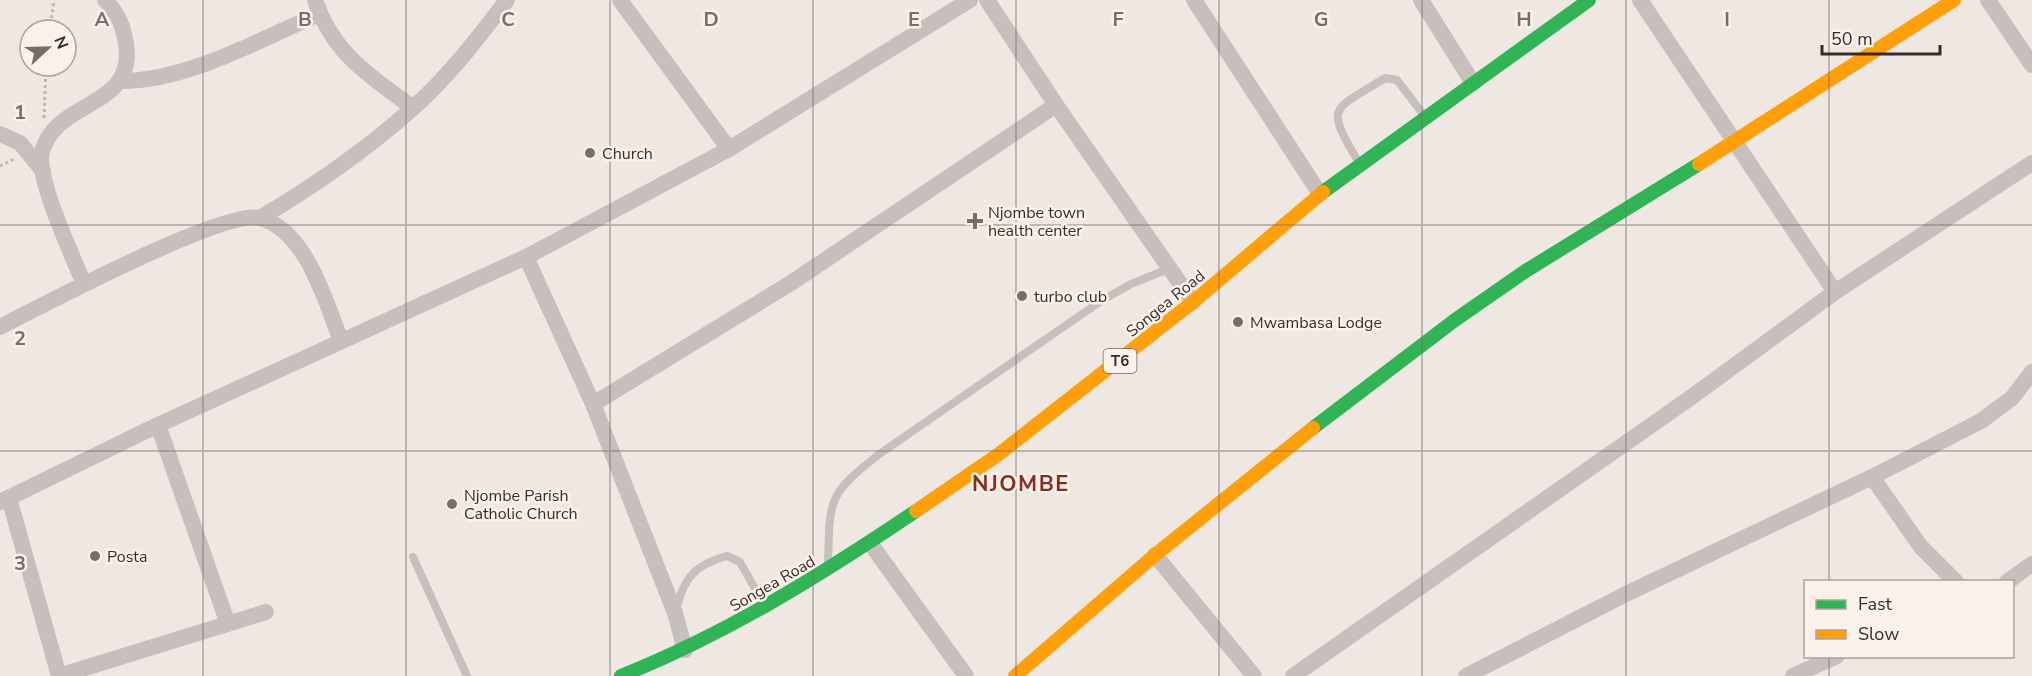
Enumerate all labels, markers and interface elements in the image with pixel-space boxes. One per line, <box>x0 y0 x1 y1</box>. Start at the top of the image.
text: A <box>95 6 110 33</box>
text: B <box>298 6 312 33</box>
text: C <box>501 6 515 33</box>
text: D <box>703 6 719 33</box>
text: E <box>908 6 920 33</box>
text: F <box>1112 6 1124 33</box>
text: G <box>1314 6 1328 33</box>
text: H <box>1516 6 1532 33</box>
text: I <box>1724 6 1730 33</box>
north arrow <box>18 18 78 78</box>
scale bar <box>1822 18 1940 56</box>
text: 50 m <box>1831 27 1873 51</box>
text: N <box>49 33 73 52</box>
text: 1 <box>14 99 26 126</box>
place label: Church <box>602 143 653 165</box>
marker: Church <box>583 146 597 160</box>
place label: Njombe town health center <box>988 202 1085 242</box>
marker: Njombe town health center <box>966 212 984 230</box>
street label: Songea Road <box>1122 265 1210 342</box>
place label: turbo club <box>1034 286 1107 308</box>
marker: turbo club <box>1015 289 1029 303</box>
place label: Mwambasa Lodge <box>1250 312 1382 334</box>
marker: Mwambasa Lodge <box>1231 315 1245 329</box>
text: 2 <box>14 325 26 352</box>
road number: T6 <box>1104 349 1136 373</box>
district label: NJOMBE <box>972 469 1070 499</box>
place label: Njombe Parish Catholic Church <box>464 485 578 525</box>
marker: Njombe Parish Catholic Church <box>445 497 459 511</box>
place label: Posta <box>107 546 147 568</box>
marker: Posta <box>88 549 102 563</box>
text: 3 <box>14 550 26 577</box>
street label: Songea Road <box>726 550 819 617</box>
legend <box>1804 580 2014 658</box>
text: Fast <box>1858 592 1893 616</box>
text: Slow <box>1858 622 1899 646</box>

